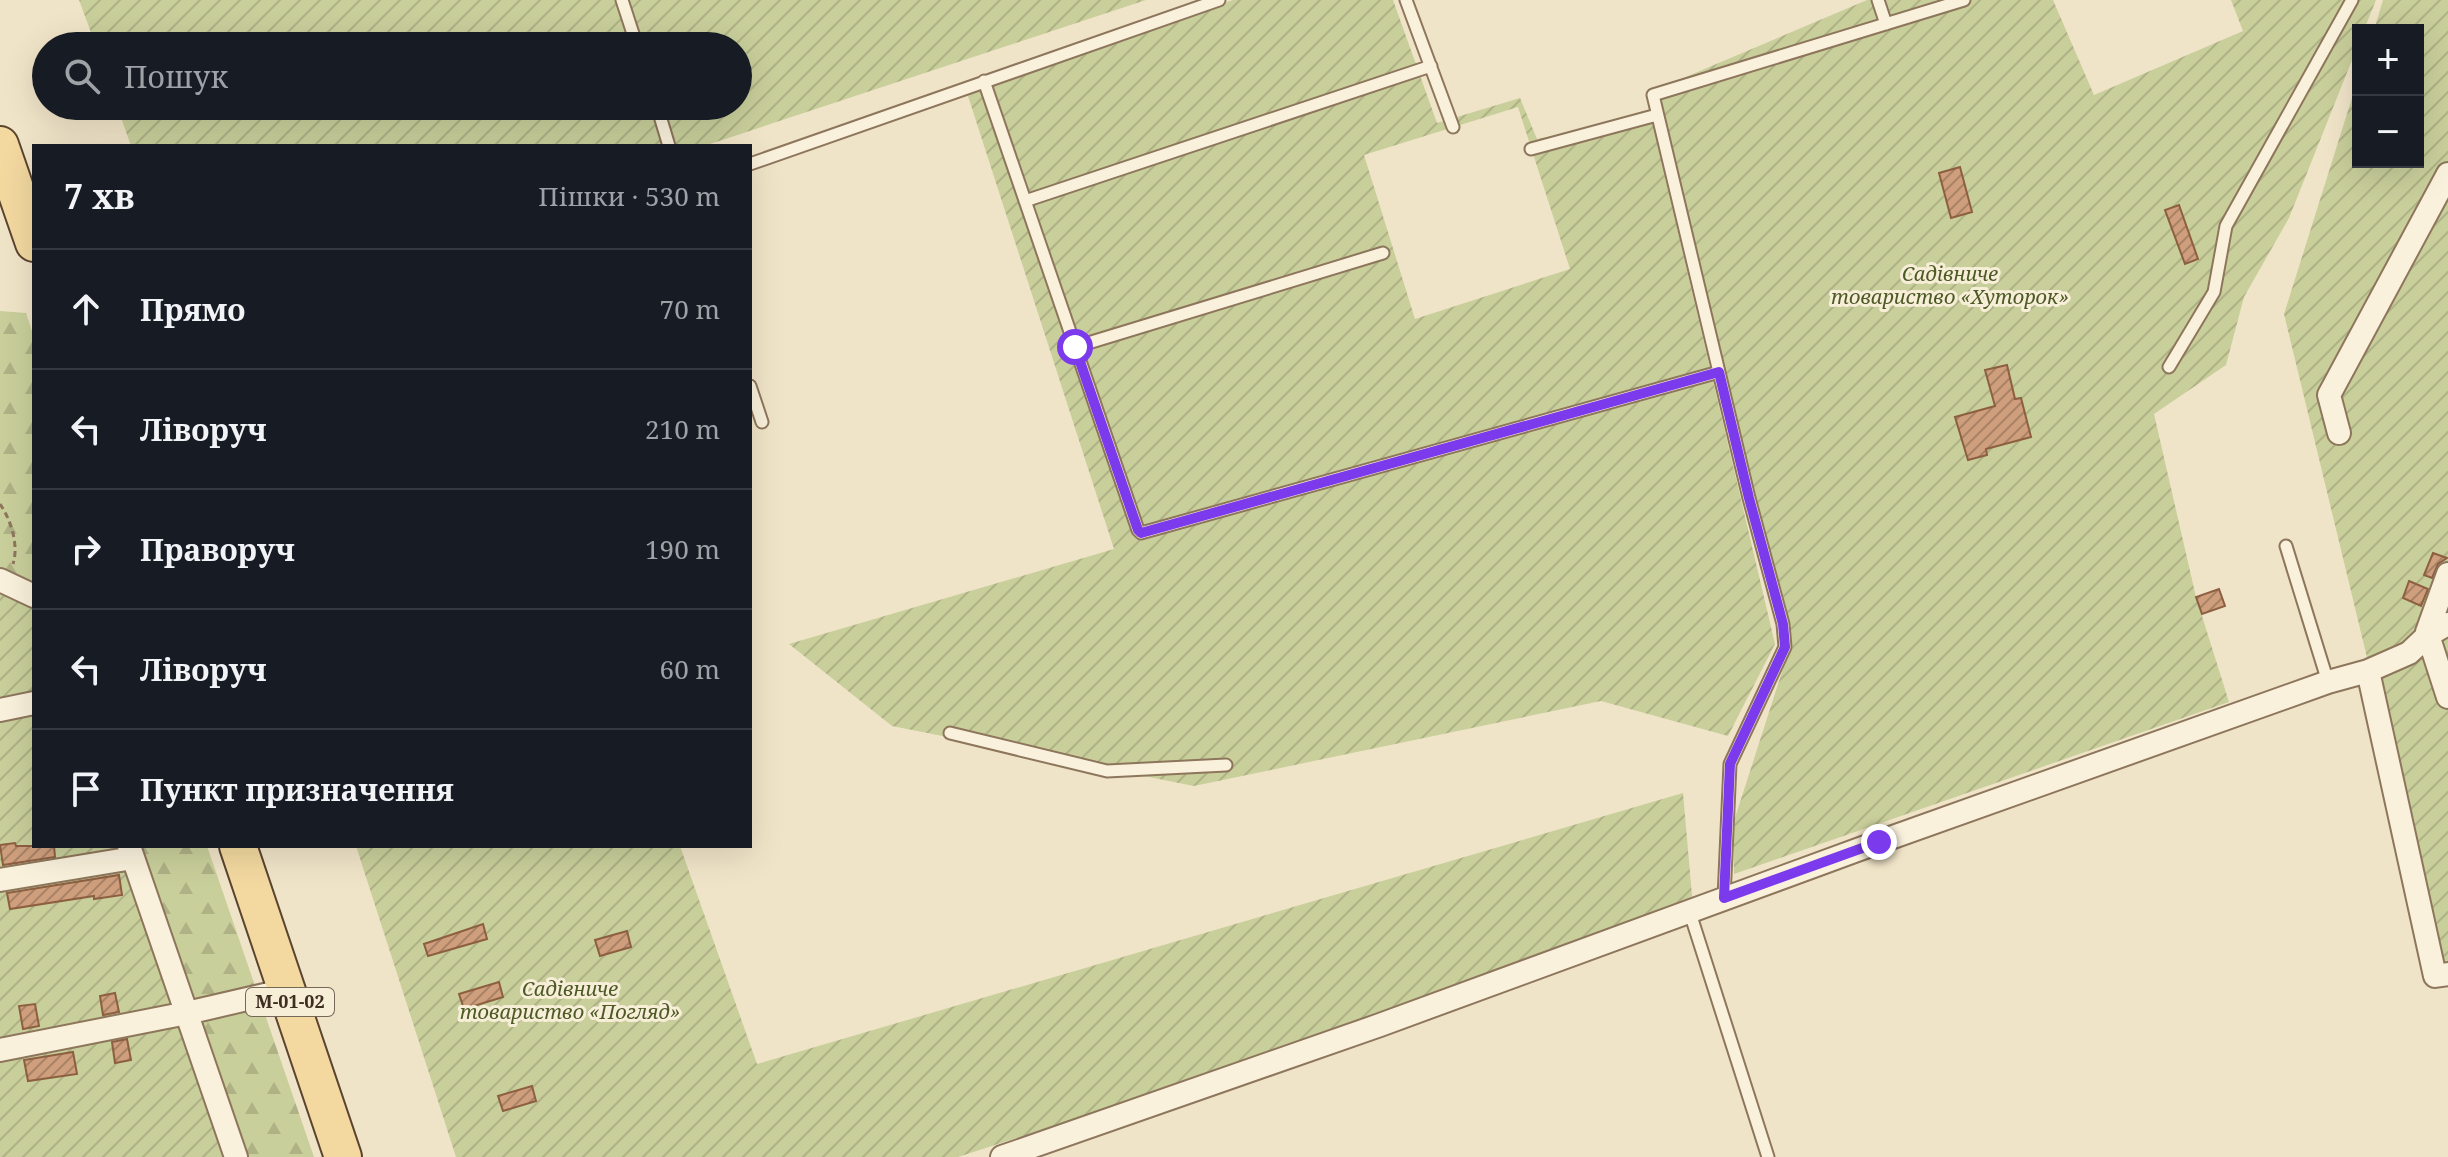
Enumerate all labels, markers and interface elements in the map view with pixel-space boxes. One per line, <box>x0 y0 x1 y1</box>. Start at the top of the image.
map controls <box>2352 24 2424 168</box>
button: + <box>2352 24 2424 96</box>
search box <box>32 32 752 120</box>
icon: search <box>60 54 104 98</box>
text: Пошук <box>124 56 228 97</box>
button: − <box>2352 96 2424 168</box>
text: 7 хв <box>64 173 135 219</box>
text: Пішки · 530 m <box>538 178 720 214</box>
park label: Садівниче товариство «Хуторок» <box>1831 260 2069 310</box>
icon: ahead <box>64 287 108 331</box>
text: Прямо <box>140 289 246 330</box>
text: 70 m <box>660 291 720 327</box>
route start <box>1057 329 1093 365</box>
icon: left <box>64 407 108 451</box>
text: Ліворуч <box>140 409 267 450</box>
text: 210 m <box>645 411 720 447</box>
icon: right <box>64 527 108 571</box>
text: Праворуч <box>140 529 295 570</box>
text: 190 m <box>645 531 720 567</box>
icon: left <box>64 647 108 691</box>
text: Ліворуч <box>140 649 267 690</box>
text: 60 m <box>660 651 720 687</box>
icon: arrive <box>64 767 108 811</box>
text: Пункт призначення <box>140 769 454 810</box>
route end <box>1861 824 1897 860</box>
park label: Садівниче товариство «Погляд» <box>460 975 680 1025</box>
road number: М-01-02 <box>246 988 334 1016</box>

